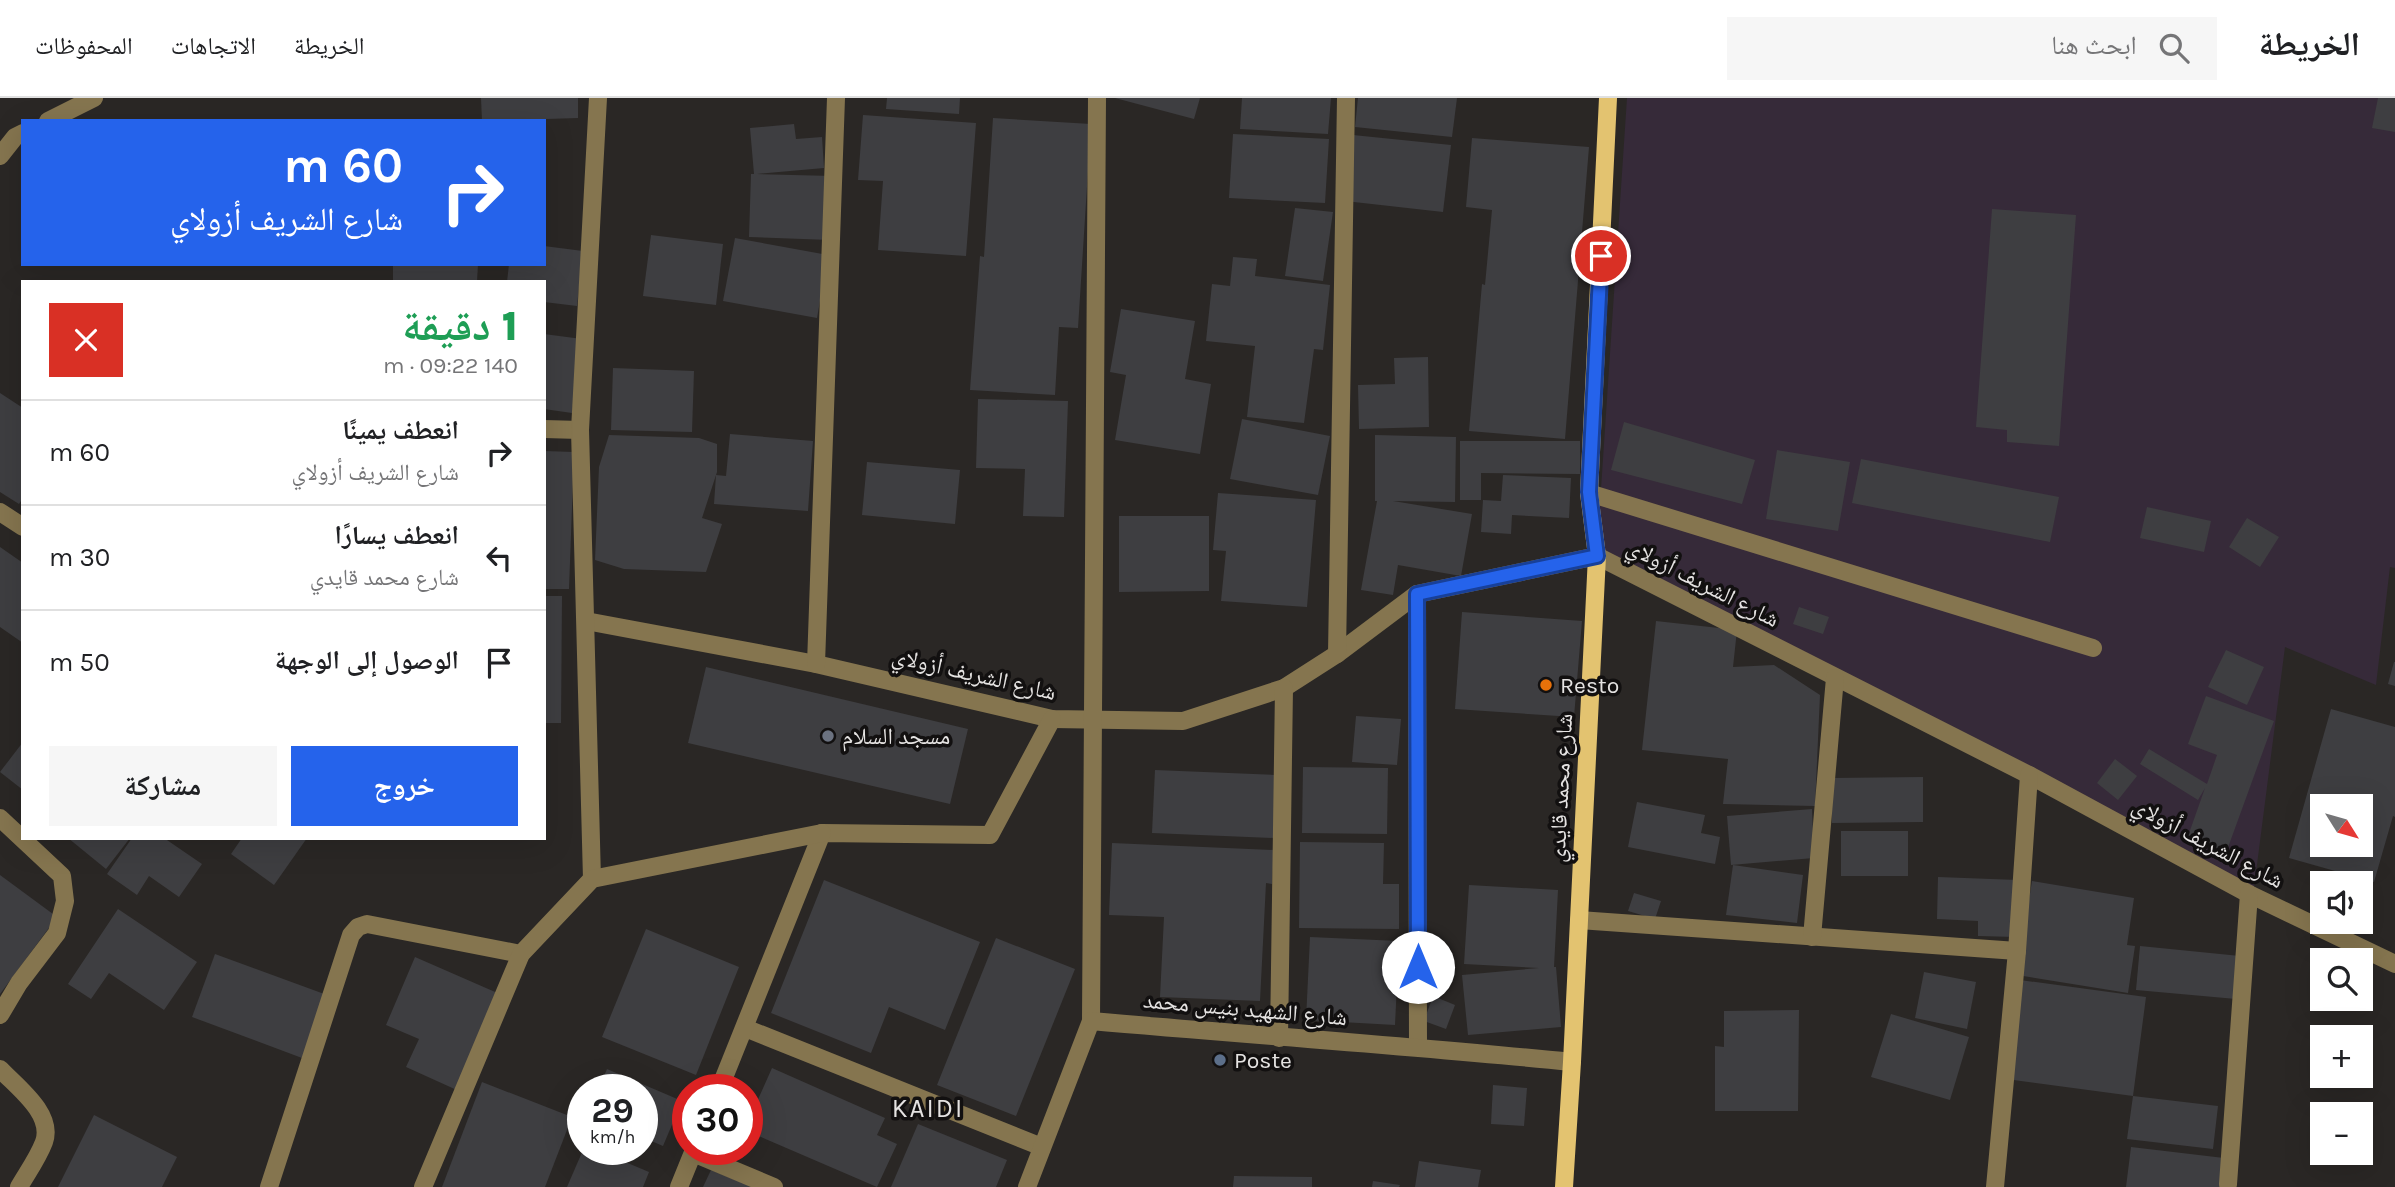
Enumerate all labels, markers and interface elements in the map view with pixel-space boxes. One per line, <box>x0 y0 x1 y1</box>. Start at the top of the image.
search box <box>1727 17 2217 80</box>
text: الخريطة <box>2259 25 2360 63</box>
icon: search <box>2155 29 2193 67</box>
text: ابحث هنا <box>2051 30 2137 61</box>
text: المحفوظات <box>35 32 133 60</box>
text: الاتجاهات <box>171 32 256 60</box>
text: الخريطة <box>294 32 365 60</box>
text: 60 m <box>283 137 403 194</box>
icon: right <box>427 147 518 238</box>
text: شارع الشريف أزولاي <box>170 201 403 238</box>
pin <box>1571 226 1631 286</box>
icon: arrive <box>1582 237 1620 275</box>
text: 1 دقيقة <box>402 301 518 351</box>
button: close <box>49 303 123 377</box>
text: 140 m · 09:22 <box>383 352 518 379</box>
text: انعطف يمينًا <box>342 415 459 446</box>
icon: right <box>480 434 518 472</box>
text: 60 m <box>49 437 110 468</box>
text: شارع الشريف أزولاي <box>292 459 459 486</box>
text: انعطف يسارًا <box>335 520 459 551</box>
street label: شارع الشريف أزولاي <box>1620 532 1784 637</box>
icon: left <box>480 539 518 577</box>
text: 30 m <box>49 542 110 573</box>
text: شارع محمد قايدي <box>310 564 459 591</box>
street label: شارع الشريف أزولاي <box>888 641 1059 711</box>
icon: arrive <box>480 644 518 682</box>
text: الوصول إلى الوجهة <box>275 645 459 676</box>
text: 50 m <box>49 647 110 678</box>
place label: Resto <box>1560 672 1619 699</box>
marker: Resto <box>1538 677 1554 693</box>
street label: شارع محمد قايدي <box>1544 713 1583 864</box>
place label: مسجد السلام <box>842 723 950 752</box>
marker: مسجد السلام <box>820 728 836 744</box>
button: مشاركة <box>49 746 277 826</box>
button: خروج <box>291 746 518 826</box>
street label: شارع الشريف أزولاي <box>2125 791 2289 899</box>
north arrow <box>2310 794 2373 858</box>
map controls <box>2310 794 2373 1165</box>
button: sound <box>2310 871 2373 934</box>
position arrow <box>1381 930 1455 1004</box>
button: search <box>2310 948 2373 1011</box>
street label: شارع الشهيد بنيس محمد <box>1142 987 1348 1032</box>
button: + <box>2310 1025 2373 1088</box>
place label: Poste <box>1234 1047 1292 1074</box>
marker: Poste <box>1212 1052 1228 1068</box>
speed limit sign: 30 <box>672 1074 763 1165</box>
text: 29 <box>591 1090 634 1131</box>
district label: KAIDI <box>892 1093 964 1124</box>
button: − <box>2310 1102 2373 1165</box>
text: km/h <box>590 1126 635 1148</box>

